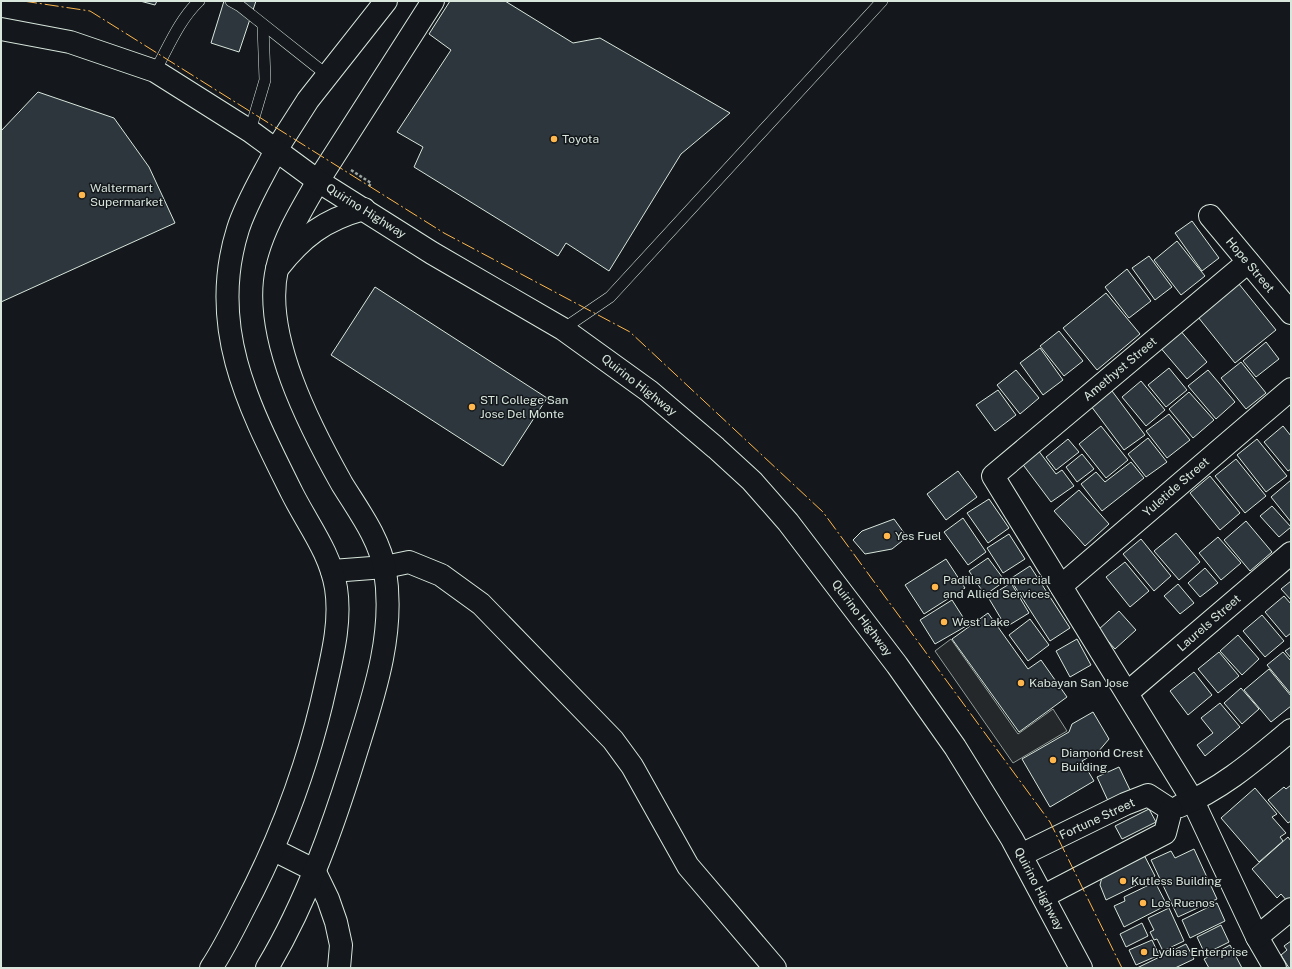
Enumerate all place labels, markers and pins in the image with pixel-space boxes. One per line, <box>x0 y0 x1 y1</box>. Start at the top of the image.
place label: Toyota <box>562 132 599 146</box>
marker: Toyota <box>549 134 559 144</box>
place label: Waltermart Supermarket <box>90 181 163 209</box>
marker: Waltermart Supermarket <box>77 190 87 200</box>
place label: STI College San Jose Del Monte <box>480 393 568 421</box>
marker: STI College San Jose Del Monte <box>467 402 477 412</box>
place label: Yes Fuel <box>895 529 942 543</box>
marker: Yes Fuel <box>882 531 892 541</box>
place label: Padilla Commercial and Allied Services <box>943 573 1051 601</box>
marker: Padilla Commercial and Allied Services <box>930 582 940 592</box>
place label: West Lake <box>952 615 1010 629</box>
marker: West Lake <box>939 617 949 627</box>
place label: Kabayan San Jose <box>1029 676 1129 690</box>
marker: Kabayan San Jose <box>1016 678 1026 688</box>
place label: Diamond Crest Building <box>1061 746 1144 774</box>
marker: Diamond Crest Building <box>1048 755 1058 765</box>
place label: Kutless Building <box>1131 874 1222 888</box>
marker: Kutless Building <box>1118 876 1128 886</box>
place label: Los Ruenos <box>1151 896 1215 910</box>
marker: Los Ruenos <box>1138 898 1148 908</box>
place label: Lydias Enterprise <box>1152 945 1248 959</box>
marker: Lydias Enterprise <box>1139 947 1149 957</box>

